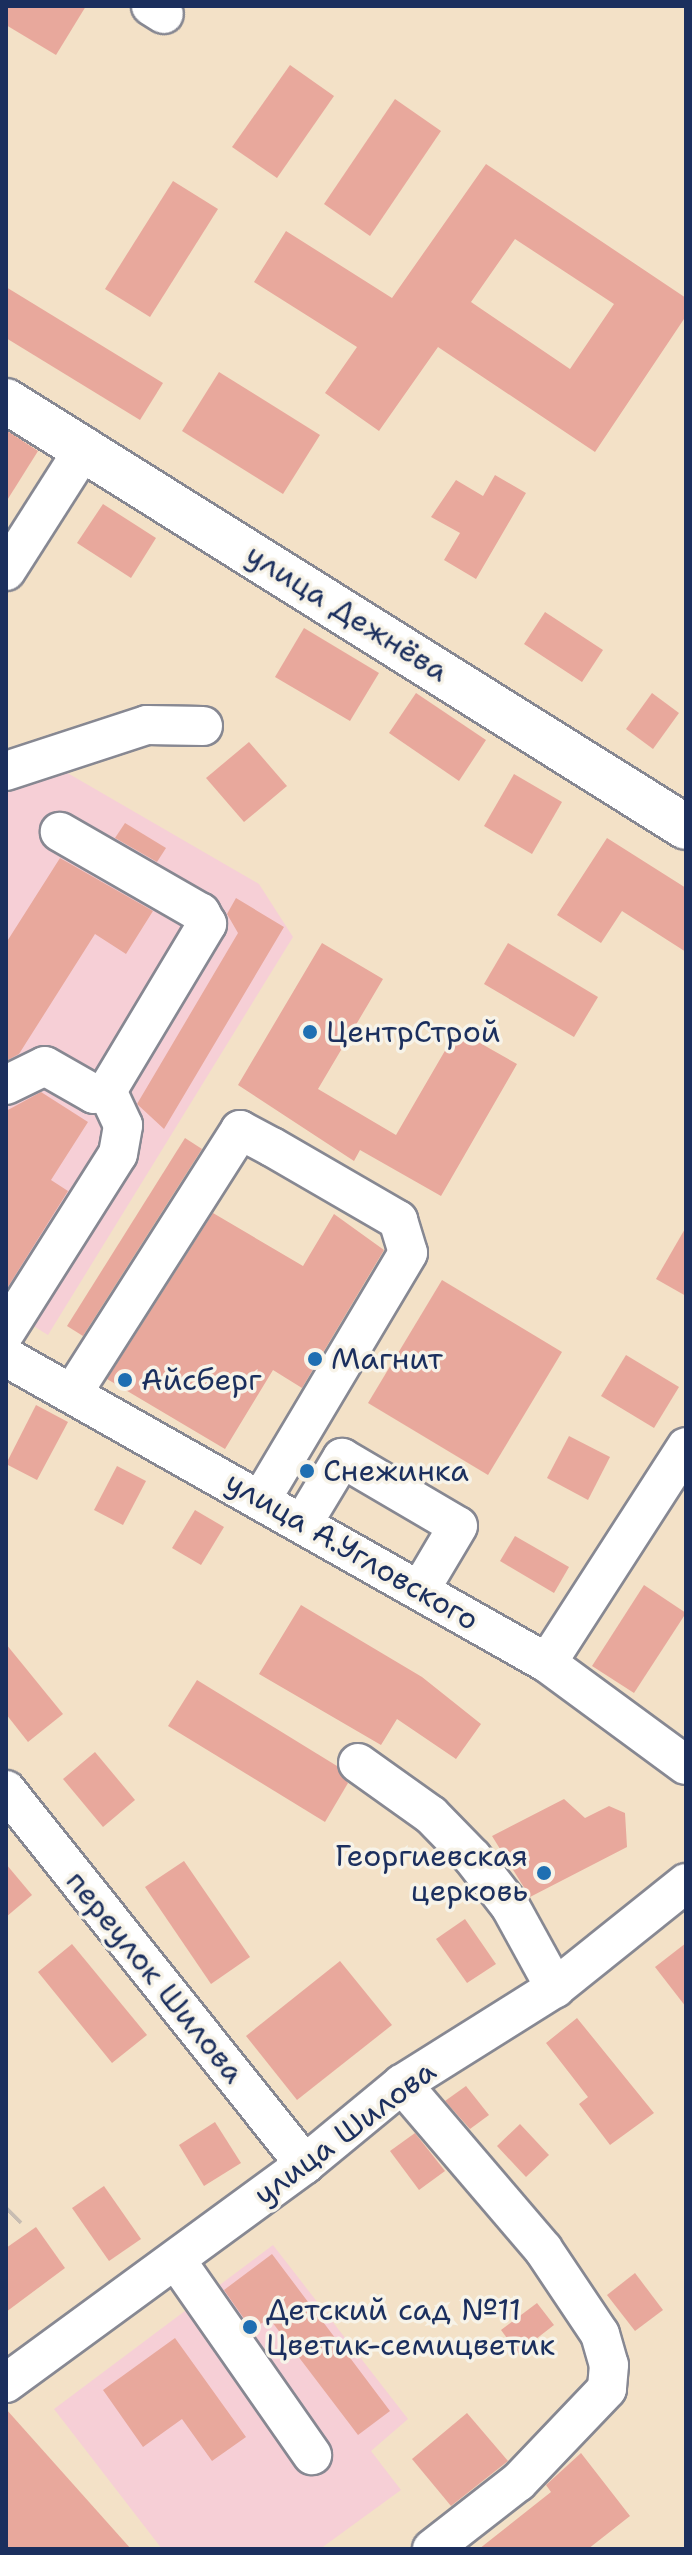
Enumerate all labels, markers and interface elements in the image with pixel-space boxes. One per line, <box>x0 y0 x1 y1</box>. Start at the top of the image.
street label: улица Дежнёва <box>239 536 455 690</box>
place label: ЦентрСтрой <box>326 1014 500 1050</box>
marker: ЦентрСтрой <box>301 1023 319 1041</box>
place label: Магнит <box>331 1341 443 1377</box>
marker: Магнит <box>306 1350 324 1368</box>
place label: Айсберг <box>141 1362 262 1398</box>
marker: Айсберг <box>116 1371 134 1389</box>
place label: Снежинка <box>323 1453 469 1489</box>
marker: Снежинка <box>298 1462 316 1480</box>
street label: улица А.Угловского <box>219 1464 485 1638</box>
place label: Георгиевская церковь <box>335 1838 528 1908</box>
street label: переулок Шилова <box>58 1864 252 2090</box>
marker: Георгиевская церковь <box>535 1864 553 1882</box>
street label: улица Шилова <box>247 2053 443 2213</box>
place label: Детский сад №11 Цветик-семицветик <box>266 2292 555 2362</box>
marker: Детский сад №11 Цветик-семицветик <box>241 2318 259 2336</box>

